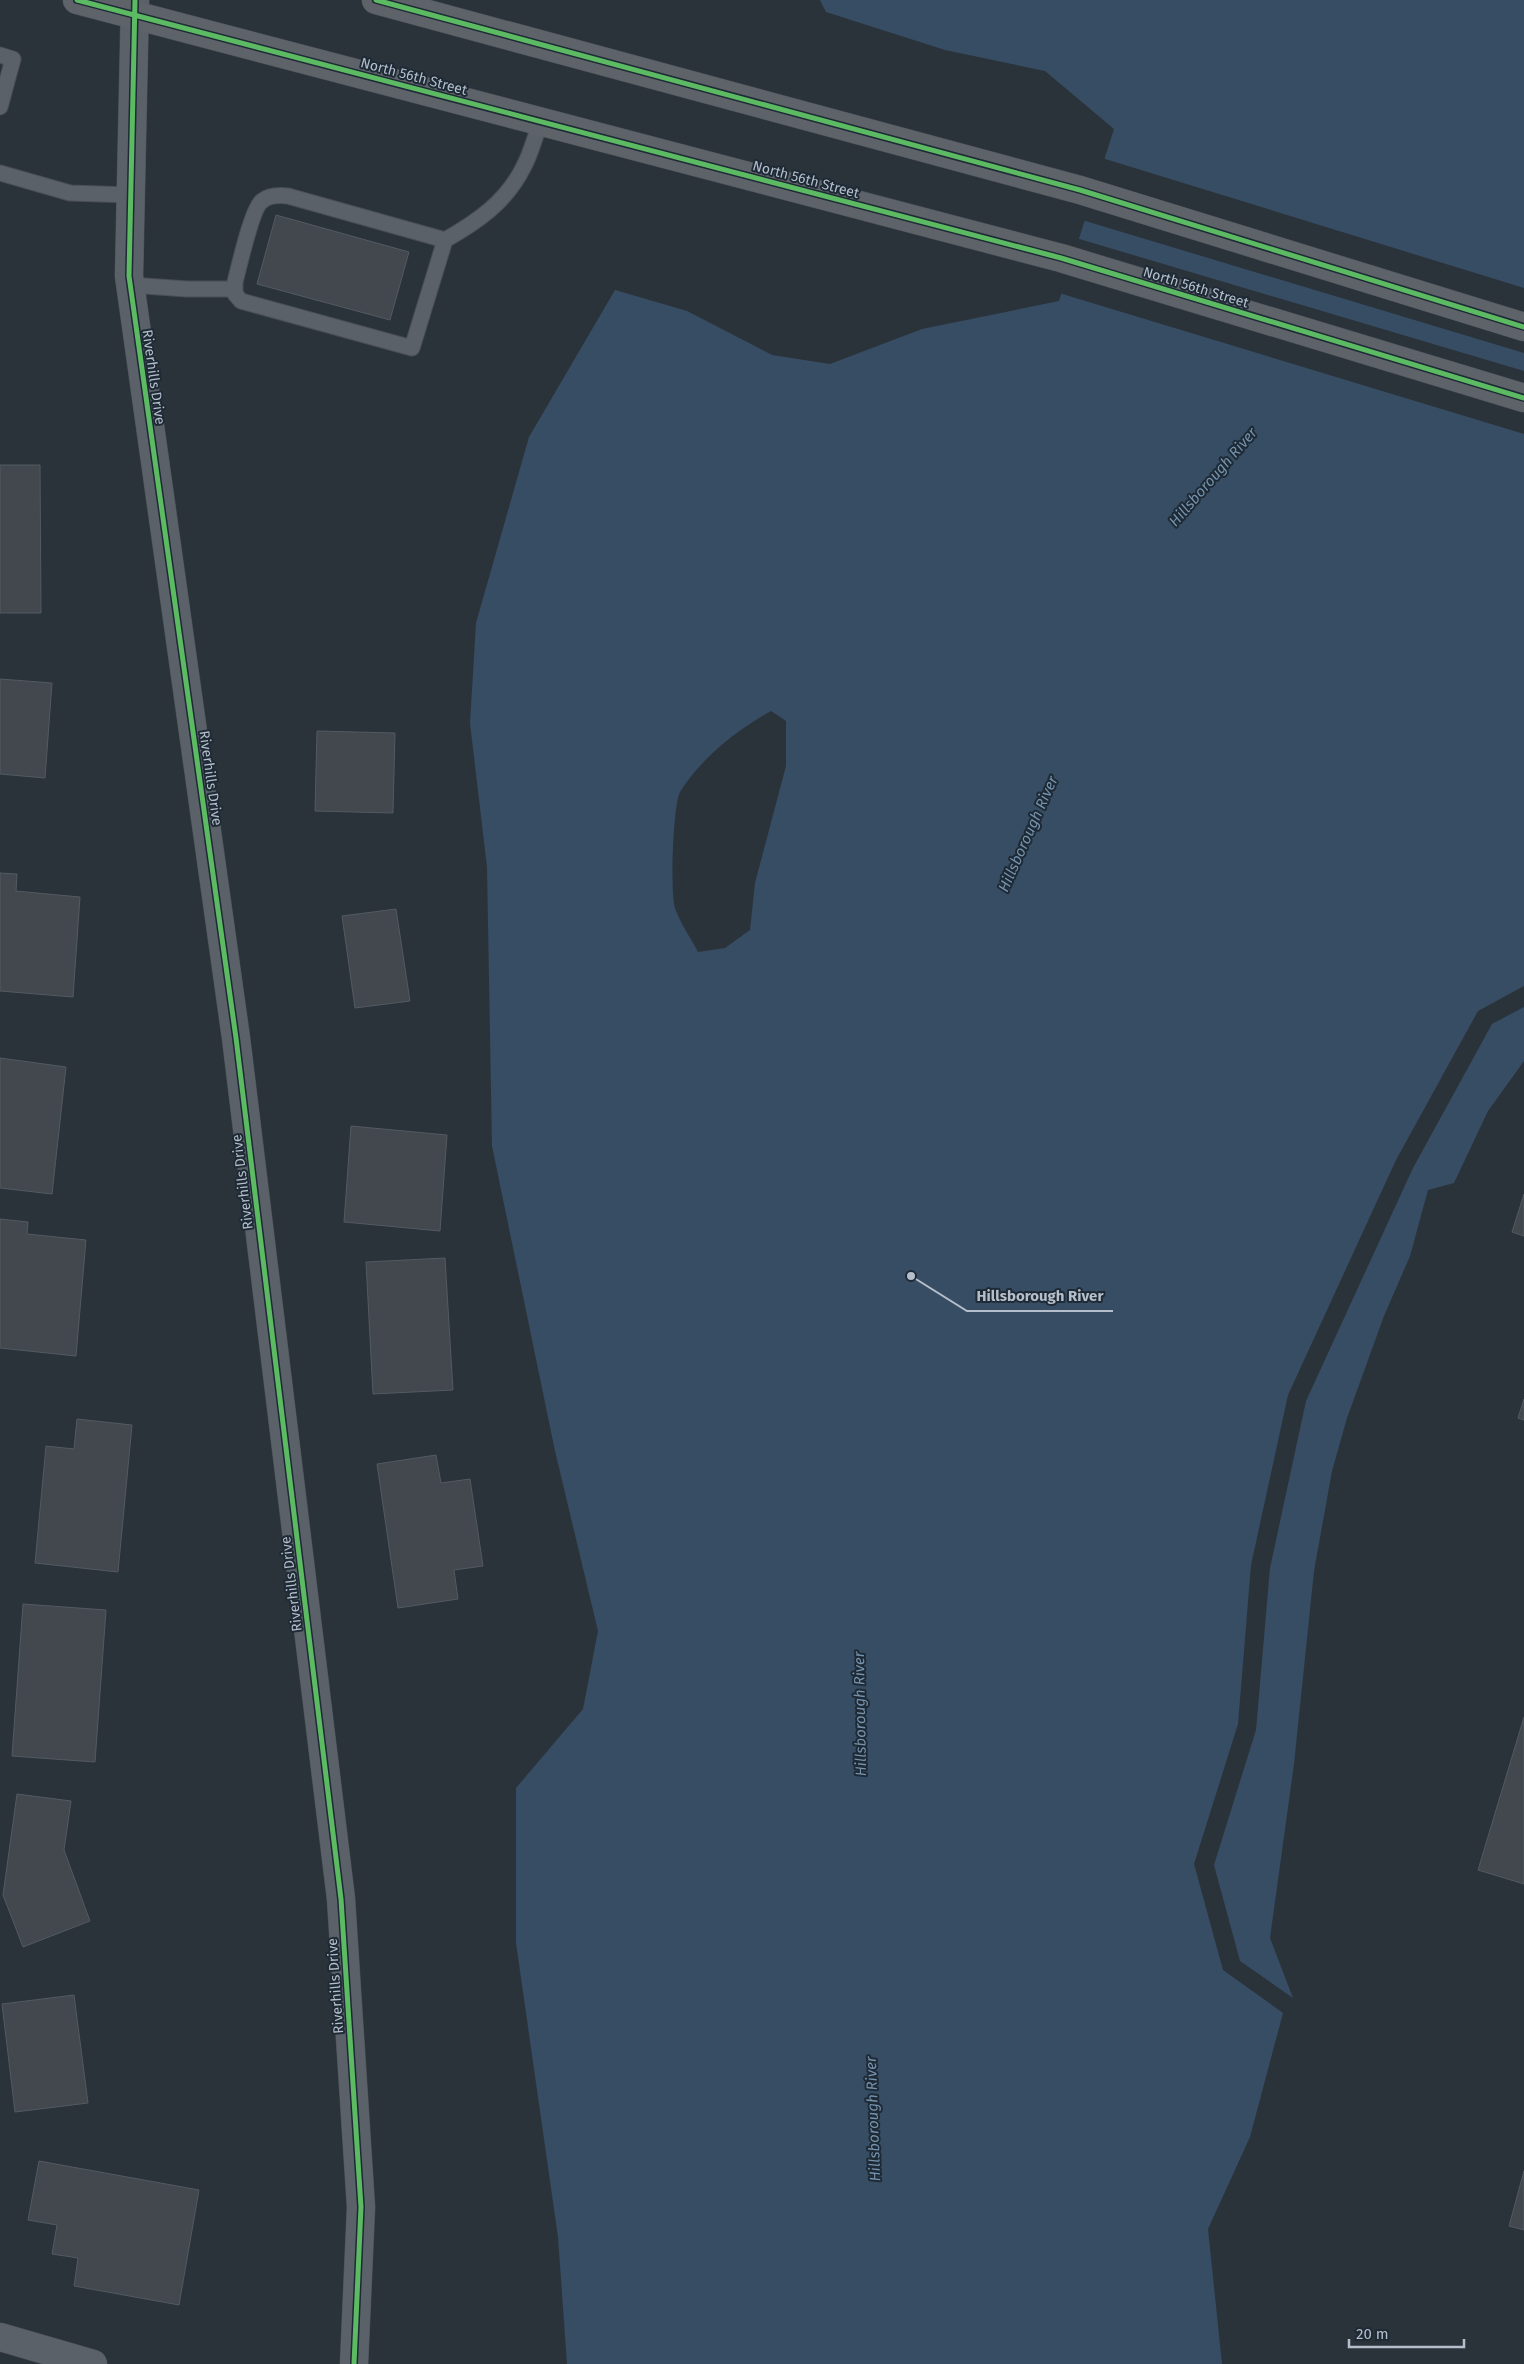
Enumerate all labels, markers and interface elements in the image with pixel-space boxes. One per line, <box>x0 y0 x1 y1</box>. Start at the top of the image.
street label: North 56th Street <box>359 54 470 99</box>
street label: North 56th Street <box>751 157 862 202</box>
street label: North 56th Street <box>1141 263 1252 312</box>
street label: Riverhills Drive <box>138 328 169 426</box>
water label: Hillsborough River <box>1165 423 1262 530</box>
street label: Riverhills Drive <box>195 729 226 827</box>
water label: Hillsborough River <box>994 772 1062 895</box>
street label: Riverhills Drive <box>228 1133 257 1230</box>
callout: Hillsborough River <box>967 1281 1113 1311</box>
text: Hillsborough River <box>977 1287 1104 1305</box>
street label: Riverhills Drive <box>277 1535 306 1632</box>
water label: Hillsborough River <box>850 1650 870 1777</box>
street label: Riverhills Drive <box>324 1938 347 2034</box>
water label: Hillsborough River <box>862 2055 884 2182</box>
scale bar <box>1349 2316 1464 2348</box>
text: 20 m <box>1356 2325 1389 2343</box>

